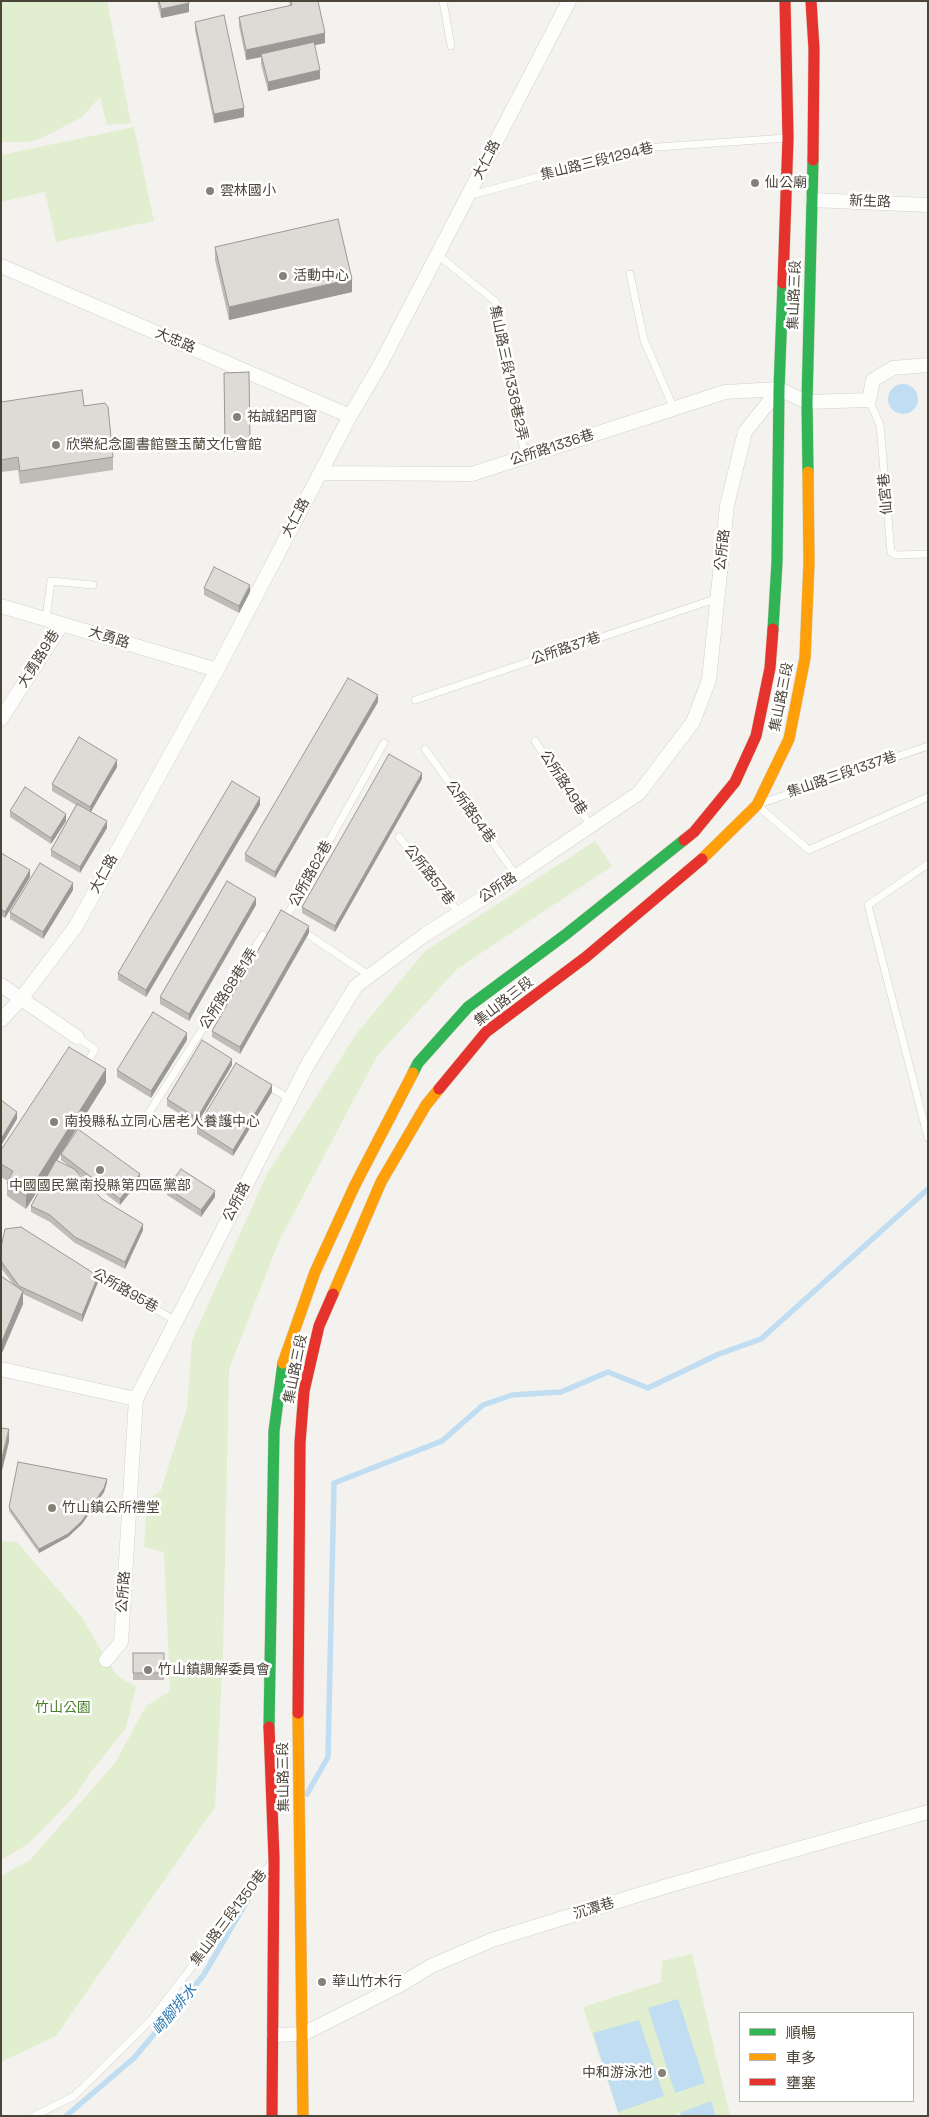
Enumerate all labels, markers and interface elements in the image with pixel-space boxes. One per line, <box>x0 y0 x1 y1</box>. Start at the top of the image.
street label: 大仁路 <box>470 137 504 183</box>
street label: 集山路三段1294巷 <box>539 140 655 184</box>
place label: 仙公廟 <box>765 175 807 191</box>
marker: 仙公廟 <box>749 177 761 189</box>
place label: 雲林國小 <box>220 183 276 199</box>
marker: 雲林國小 <box>204 185 216 197</box>
street label: 新生路 <box>849 193 891 211</box>
street label: 集山路三段 <box>785 260 805 330</box>
place label: 活動中心 <box>293 268 349 284</box>
marker: 活動中心 <box>277 270 289 282</box>
street label: 集山路三段1336巷2弄 <box>485 304 531 442</box>
street label: 大忠路 <box>152 325 198 357</box>
place label: 祐誠鋁門窗 <box>247 409 317 425</box>
marker: 祐誠鋁門窗 <box>231 411 243 423</box>
street label: 公所路1336巷 <box>508 427 596 469</box>
place label: 欣榮紀念圖書館暨玉蘭文化會館 <box>66 437 262 453</box>
marker: 欣榮紀念圖書館暨玉蘭文化會館 <box>50 439 62 451</box>
street label: 仙宮巷 <box>876 472 896 516</box>
street label: 大仁路 <box>279 496 313 540</box>
street label: 公所路 <box>712 528 734 572</box>
street label: 大勇路 <box>86 624 132 652</box>
street label: 大勇路9巷 <box>15 627 63 691</box>
street label: 公所路37巷 <box>529 629 603 669</box>
street label: 集山路三段 <box>767 661 797 733</box>
street label: 公所路49巷 <box>536 748 590 818</box>
street label: 集山路三段1337巷 <box>785 748 899 802</box>
street label: 公所路54巷 <box>442 777 498 847</box>
street label: 公所路62巷 <box>286 838 336 910</box>
street label: 公所路57巷 <box>400 841 458 909</box>
street label: 大仁路 <box>86 852 122 896</box>
street label: 公所路 <box>476 869 520 907</box>
street label: 公所路68巷1弄 <box>197 945 261 1033</box>
street label: 集山路三段 <box>471 974 537 1030</box>
place label: 南投縣私立同心居老人養護中心 <box>64 1114 260 1130</box>
marker: 南投縣私立同心居老人養護中心 <box>48 1116 60 1128</box>
marker: 中國國民黨南投縣第四區黨部 <box>94 1164 106 1176</box>
place label: 中國國民黨南投縣第四區黨部 <box>9 1178 191 1194</box>
street label: 公所路 <box>220 1179 254 1225</box>
street label: 公所路95巷 <box>89 1265 161 1317</box>
street label: 集山路三段 <box>281 1333 311 1405</box>
place label: 竹山鎮公所禮堂 <box>62 1500 160 1516</box>
marker: 竹山鎮公所禮堂 <box>46 1502 58 1514</box>
street label: 公所路 <box>114 1570 134 1614</box>
place label: 竹山鎮調解委員會 <box>158 1662 270 1678</box>
marker: 竹山鎮調解委員會 <box>142 1664 154 1676</box>
park label: 竹山公園 <box>35 1700 91 1716</box>
street label: 集山路三段 <box>275 1742 293 1812</box>
street label: 集山路三段1350巷 <box>187 1867 271 1969</box>
street label: 沉潭巷 <box>571 1895 617 1923</box>
place label: 華山竹木行 <box>332 1974 402 1990</box>
marker: 華山竹木行 <box>316 1976 328 1988</box>
water label: 崎腳排水 <box>149 1981 201 2039</box>
legend <box>739 2012 914 2102</box>
text: 順暢 <box>786 2023 816 2042</box>
text: 車多 <box>786 2048 816 2067</box>
place label: 中和游泳池 <box>582 2065 652 2081</box>
marker: 中和游泳池 <box>656 2067 668 2079</box>
text: 壅塞 <box>786 2073 816 2092</box>

